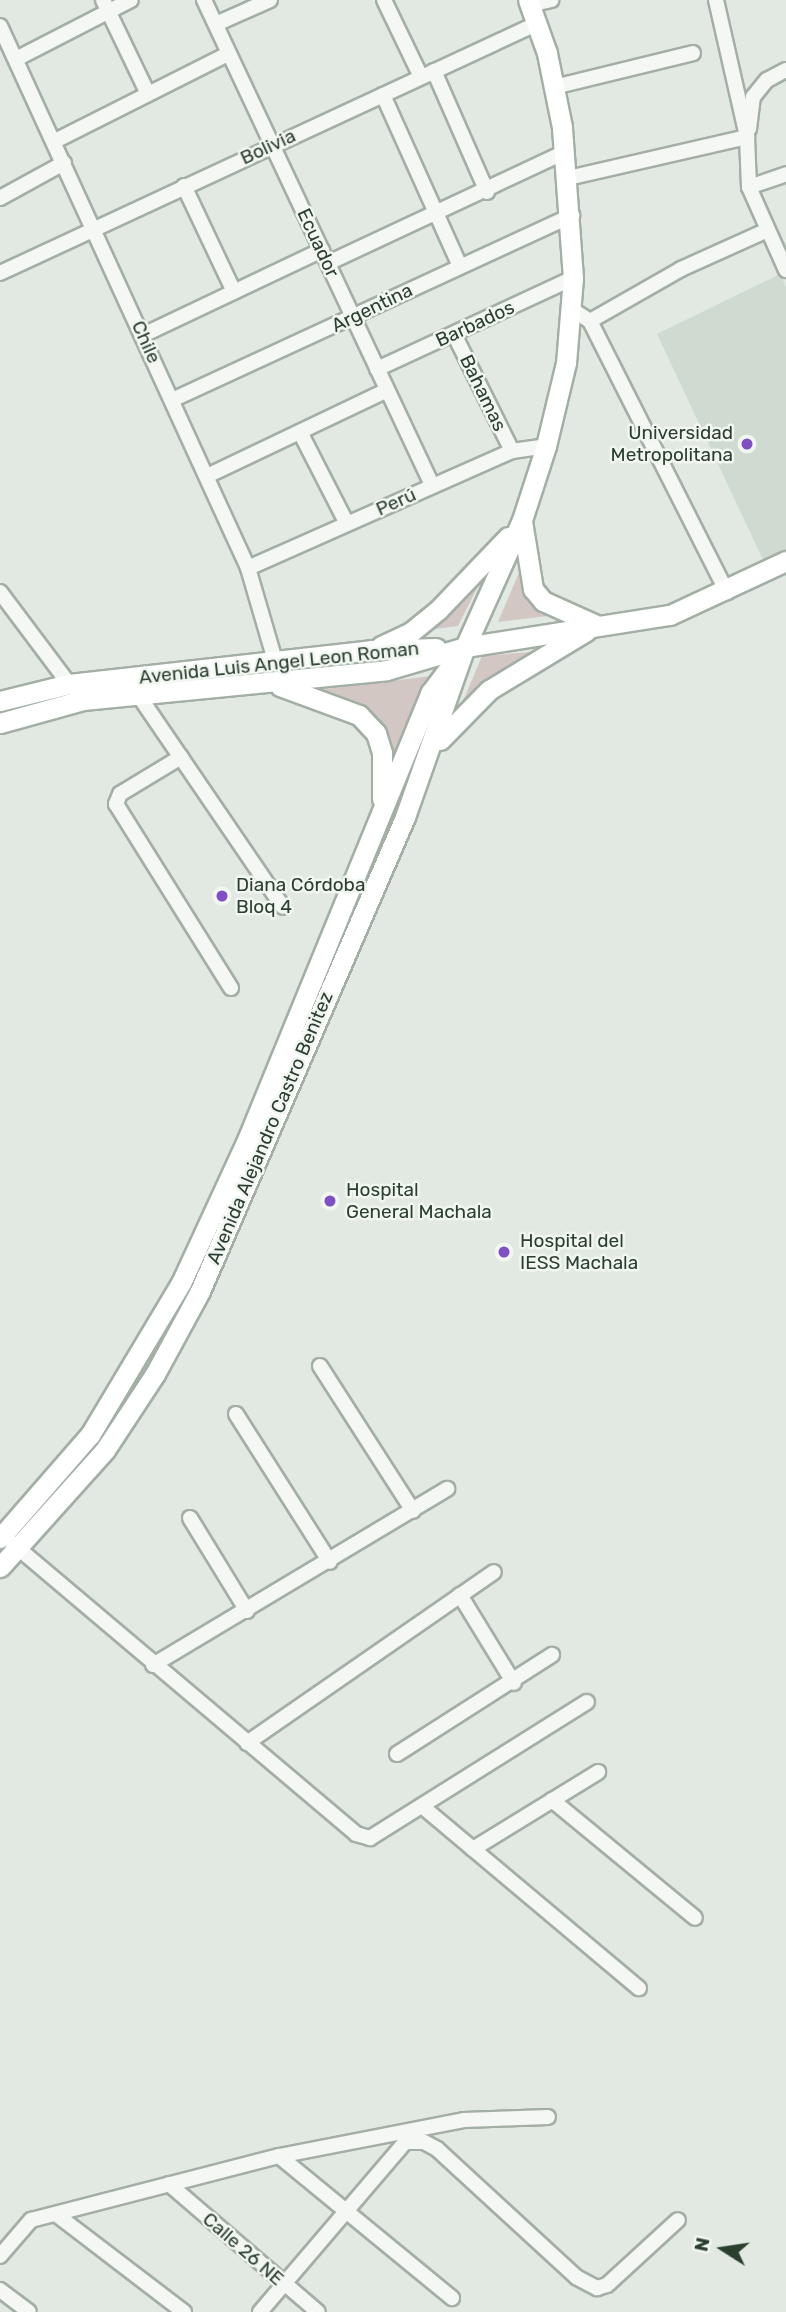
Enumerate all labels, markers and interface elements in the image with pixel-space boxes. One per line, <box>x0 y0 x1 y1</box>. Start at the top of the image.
street label: Bolivia <box>237 124 299 170</box>
street label: Ecuador <box>292 205 344 281</box>
street label: Argentina <box>328 279 416 337</box>
street label: Barbados <box>432 296 518 352</box>
street label: Chile <box>127 317 165 367</box>
street label: Bahamas <box>455 351 511 435</box>
place label: Universidad Metropolitana <box>611 422 733 466</box>
marker: Universidad Metropolitana <box>739 436 755 452</box>
street label: Perú <box>372 483 420 521</box>
street label: Avenida Luis Angel Leon Roman <box>138 637 420 689</box>
place label: Diana Córdoba Bloq 4 <box>236 874 365 918</box>
marker: Diana Córdoba Bloq 4 <box>214 888 230 904</box>
street label: Avenida Alejandro Castro Benitez <box>202 988 338 1268</box>
place label: Hospital General Machala <box>346 1179 492 1223</box>
marker: Hospital General Machala <box>320 1191 340 1211</box>
place label: Hospital del IESS Machala <box>520 1230 638 1274</box>
marker: Hospital del IESS Machala <box>494 1242 514 1262</box>
street label: Calle 26 NE <box>198 2208 288 2290</box>
north arrow <box>688 2214 758 2284</box>
text: N <box>689 2235 715 2254</box>

